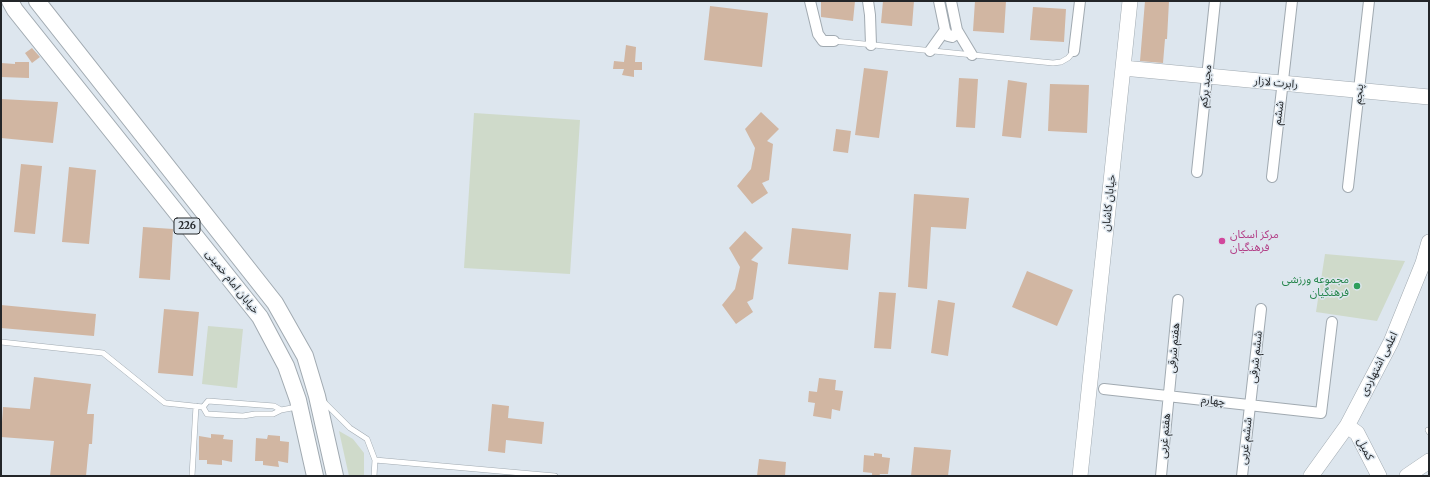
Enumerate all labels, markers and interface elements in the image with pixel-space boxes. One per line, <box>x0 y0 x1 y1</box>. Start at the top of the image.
street label: مجید برکم <box>1197 64 1215 108</box>
street label: رابرت لازار <box>1253 75 1299 91</box>
street label: پنجم <box>1351 83 1367 105</box>
street label: ششم <box>1271 100 1287 126</box>
street label: خیابان کاشان <box>1099 174 1119 232</box>
road number: 226 <box>174 218 200 234</box>
place label: مرکز اسکان فرهنگیان <box>1230 228 1279 254</box>
marker: مرکز اسکان فرهنگیان <box>1217 236 1227 246</box>
street label: خیابان امام خمینی <box>202 247 262 317</box>
place label: مجموعه ورزشی فرهنگیان <box>1282 273 1349 299</box>
marker: مجموعه ورزشی فرهنگیان <box>1352 281 1362 291</box>
street label: هفتم شرقی <box>1165 322 1183 374</box>
street label: ششم شرقی <box>1247 330 1265 384</box>
street label: اعلمی اشتهاردی <box>1357 330 1401 398</box>
street label: چهارم <box>1200 393 1226 409</box>
street label: هفتم غربی <box>1156 413 1174 459</box>
street label: ششم غربی <box>1237 417 1255 465</box>
street label: کمیل <box>1354 436 1376 462</box>

